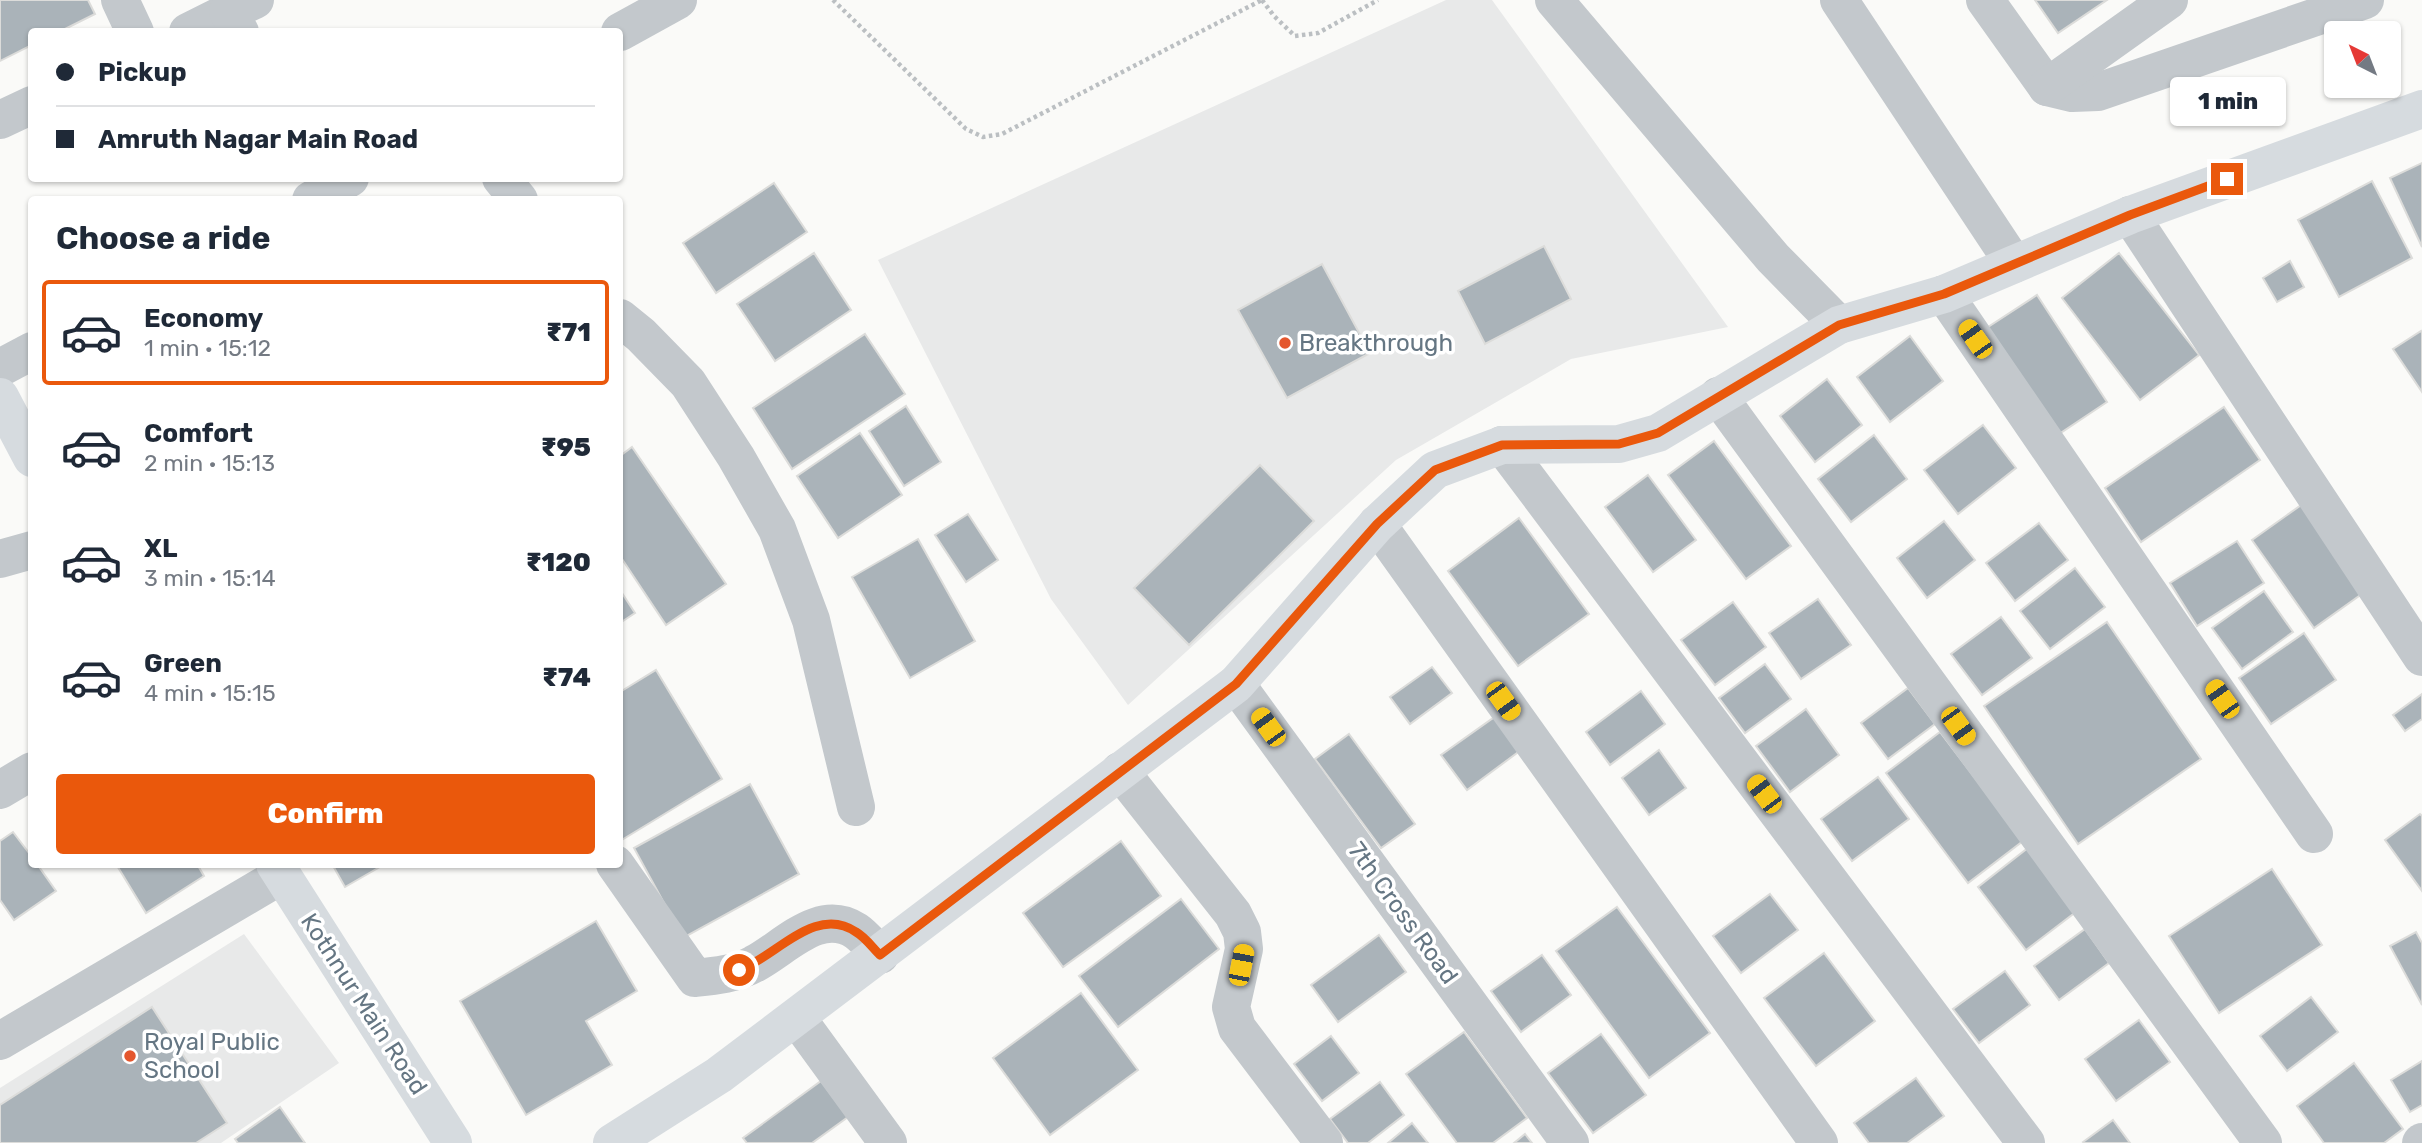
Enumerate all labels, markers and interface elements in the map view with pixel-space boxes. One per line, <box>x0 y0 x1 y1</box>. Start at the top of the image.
north arrow <box>2324 21 2401 98</box>
map controls <box>2324 21 2401 98</box>
text: Pickup <box>98 57 187 88</box>
callout: 1 min <box>2169 78 2285 127</box>
text: 1 min <box>2198 87 2258 115</box>
text: Amruth Nagar Main Road <box>98 124 418 155</box>
route end <box>2211 163 2243 195</box>
text: Choose a ride <box>56 219 270 257</box>
icon: car <box>60 301 123 364</box>
text: Economy <box>144 303 263 334</box>
car <box>1955 316 1996 362</box>
text: ₹71 <box>546 317 591 348</box>
place label: Breakthrough <box>1299 329 1453 357</box>
text: 1 min · 15:12 <box>144 334 271 362</box>
marker: Breakthrough <box>1277 335 1293 351</box>
icon: car <box>60 416 123 479</box>
text: Comfort <box>144 418 253 449</box>
text: ₹95 <box>541 432 591 463</box>
text: 2 min · 15:13 <box>144 449 275 477</box>
icon: car <box>60 531 123 594</box>
text: XL <box>144 533 177 564</box>
text: ₹120 <box>526 547 591 578</box>
text: 3 min · 15:14 <box>144 564 276 592</box>
icon: car <box>60 646 123 709</box>
text: Green <box>144 648 222 679</box>
text: ₹74 <box>542 662 591 693</box>
car <box>2202 676 2243 722</box>
car <box>1483 678 1524 724</box>
text: 4 min · 15:15 <box>144 679 276 707</box>
car <box>1938 703 1979 749</box>
car <box>1248 704 1289 750</box>
car <box>1743 771 1786 817</box>
button: Confirm <box>56 774 595 854</box>
street label: 7th Cross Road <box>1342 837 1464 989</box>
street label: Kothnur Main Road <box>295 908 433 1100</box>
car <box>1227 942 1256 988</box>
route start <box>723 954 755 986</box>
place label: Royal Public School <box>144 1028 280 1084</box>
marker: Royal Public School <box>122 1048 138 1064</box>

